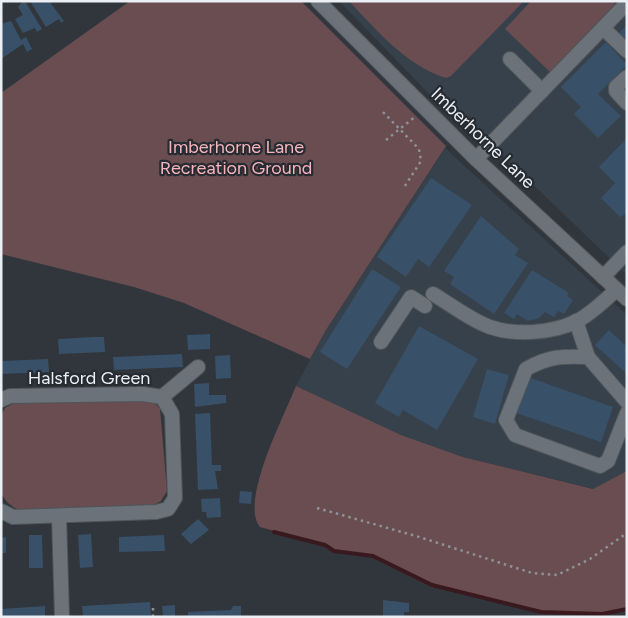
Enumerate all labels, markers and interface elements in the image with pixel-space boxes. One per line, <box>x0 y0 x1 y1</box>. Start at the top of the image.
street label: Imberhorne Lane <box>426 83 540 193</box>
park label: Imberhorne Lane Recreation Ground <box>160 136 312 179</box>
street label: Halsford Green <box>28 367 150 389</box>

